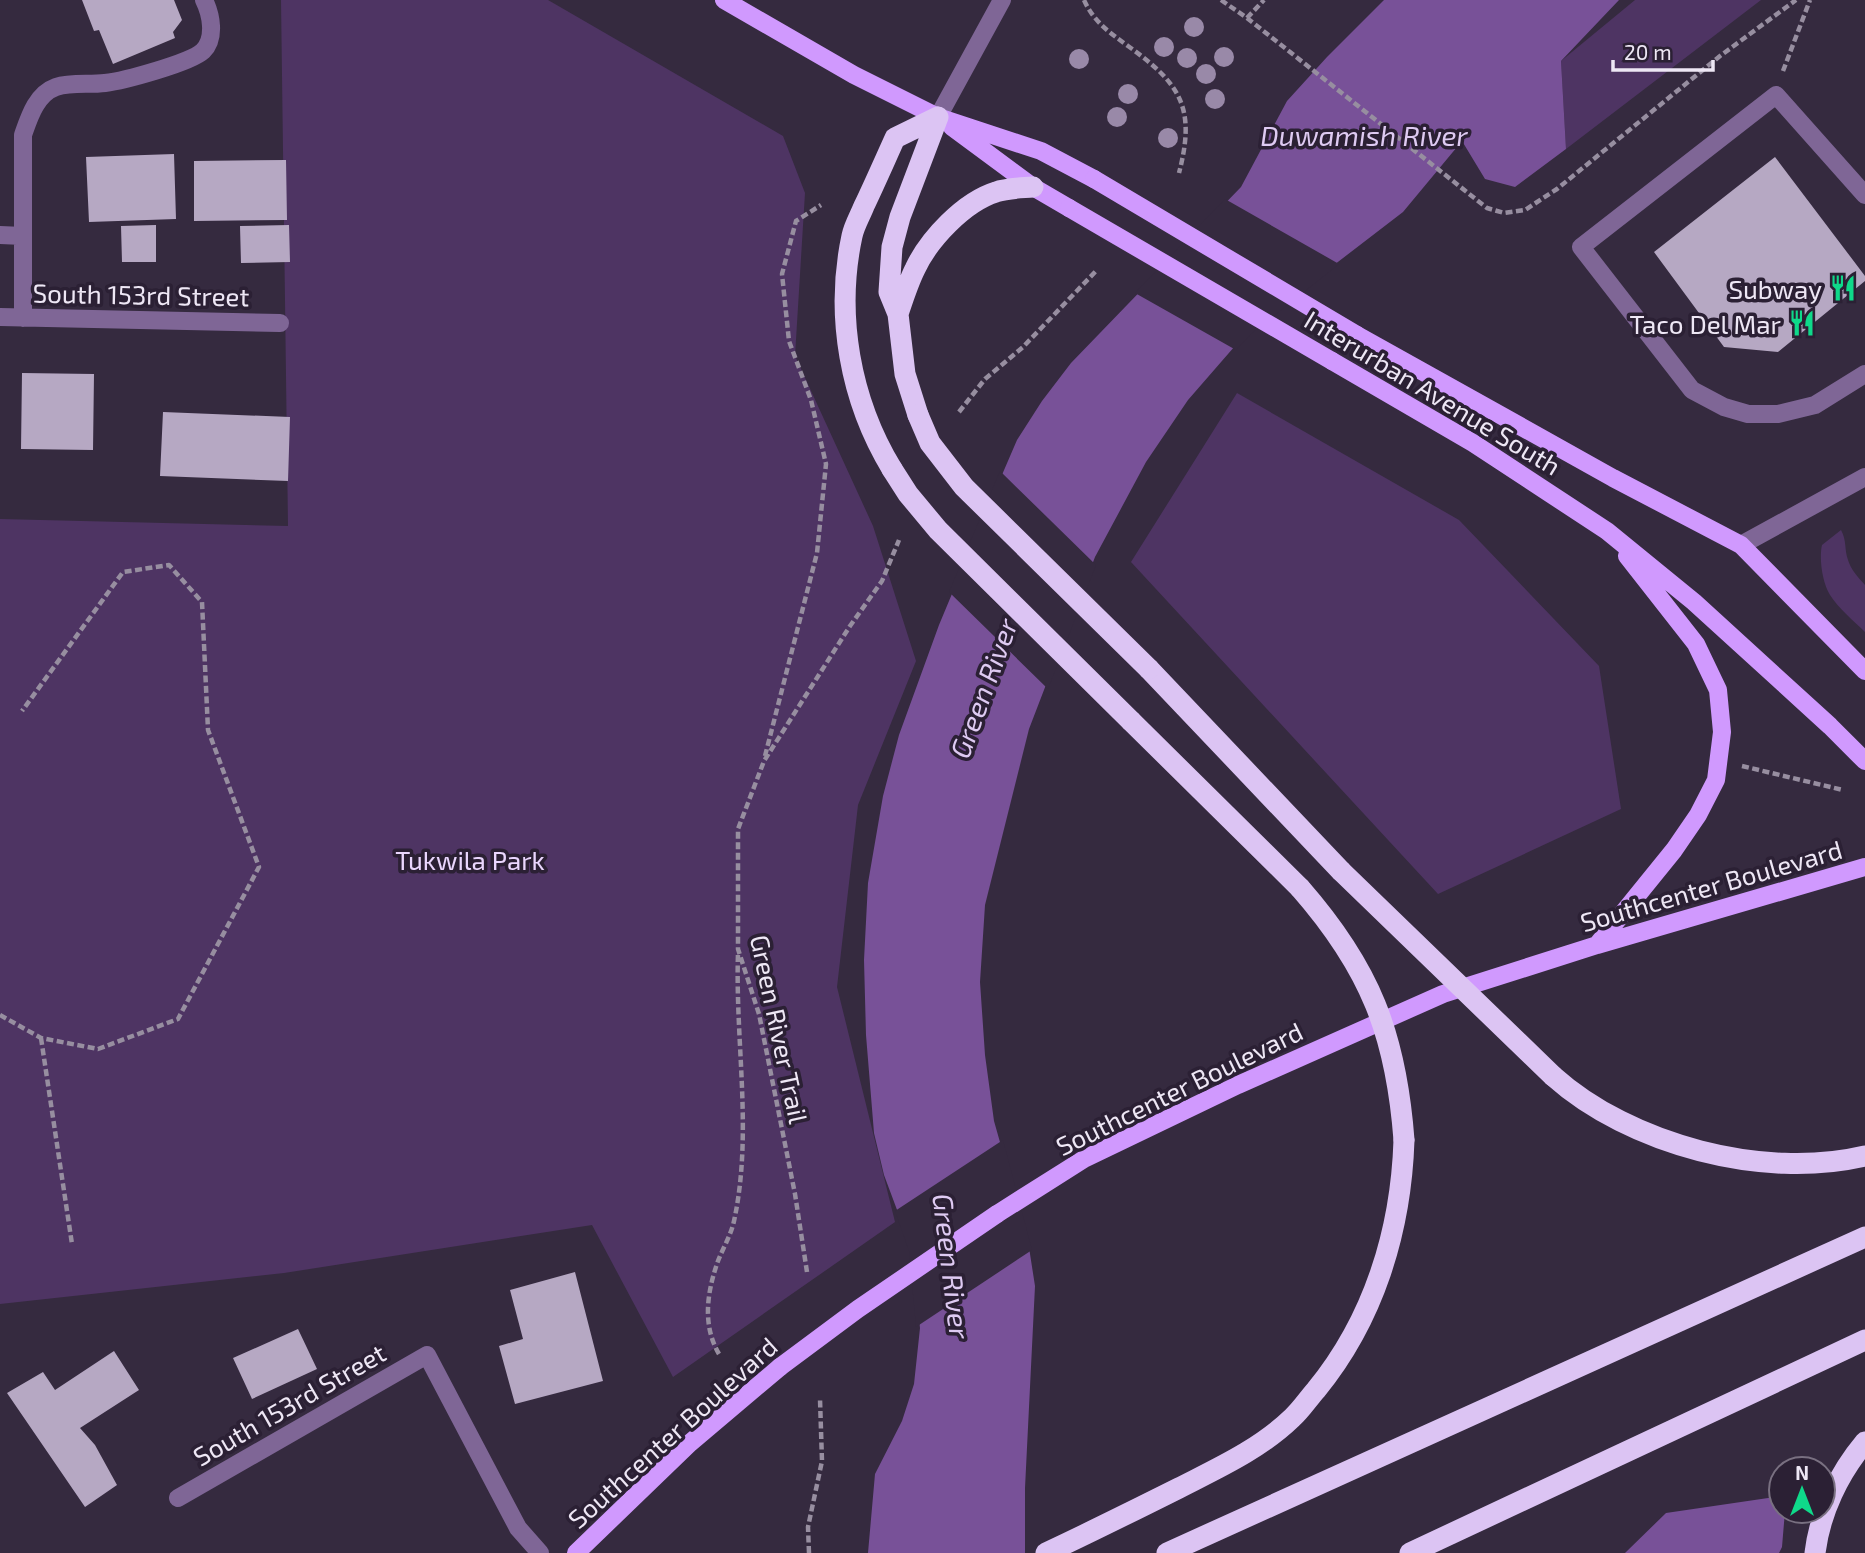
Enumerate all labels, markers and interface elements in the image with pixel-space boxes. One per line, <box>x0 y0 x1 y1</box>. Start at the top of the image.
scale bar <box>1613 28 1713 72</box>
text: 20 m <box>1624 39 1672 64</box>
water label: Duwamish River <box>1260 118 1469 152</box>
place label: Subway <box>1728 273 1822 304</box>
restaurant icon: Subway <box>1828 273 1858 303</box>
street label: South 153rd Street <box>32 277 250 311</box>
street label: Interurban Avenue South <box>1299 303 1567 481</box>
place label: Taco Del Mar <box>1629 308 1781 339</box>
restaurant icon: Taco Del Mar <box>1787 308 1817 338</box>
water label: Green River <box>942 613 1024 762</box>
street label: Southcenter Boulevard <box>1577 833 1845 937</box>
park label: Tukwila Park <box>395 844 545 875</box>
street label: Green River Trail <box>745 932 815 1126</box>
street label: Southcenter Boulevard <box>1051 1015 1307 1161</box>
water label: Green River <box>926 1191 978 1341</box>
street label: Southcenter Boulevard <box>561 1330 783 1534</box>
street label: South 153rd Street <box>187 1336 391 1472</box>
north arrow <box>1767 1455 1837 1525</box>
text: N <box>1795 1461 1809 1484</box>

